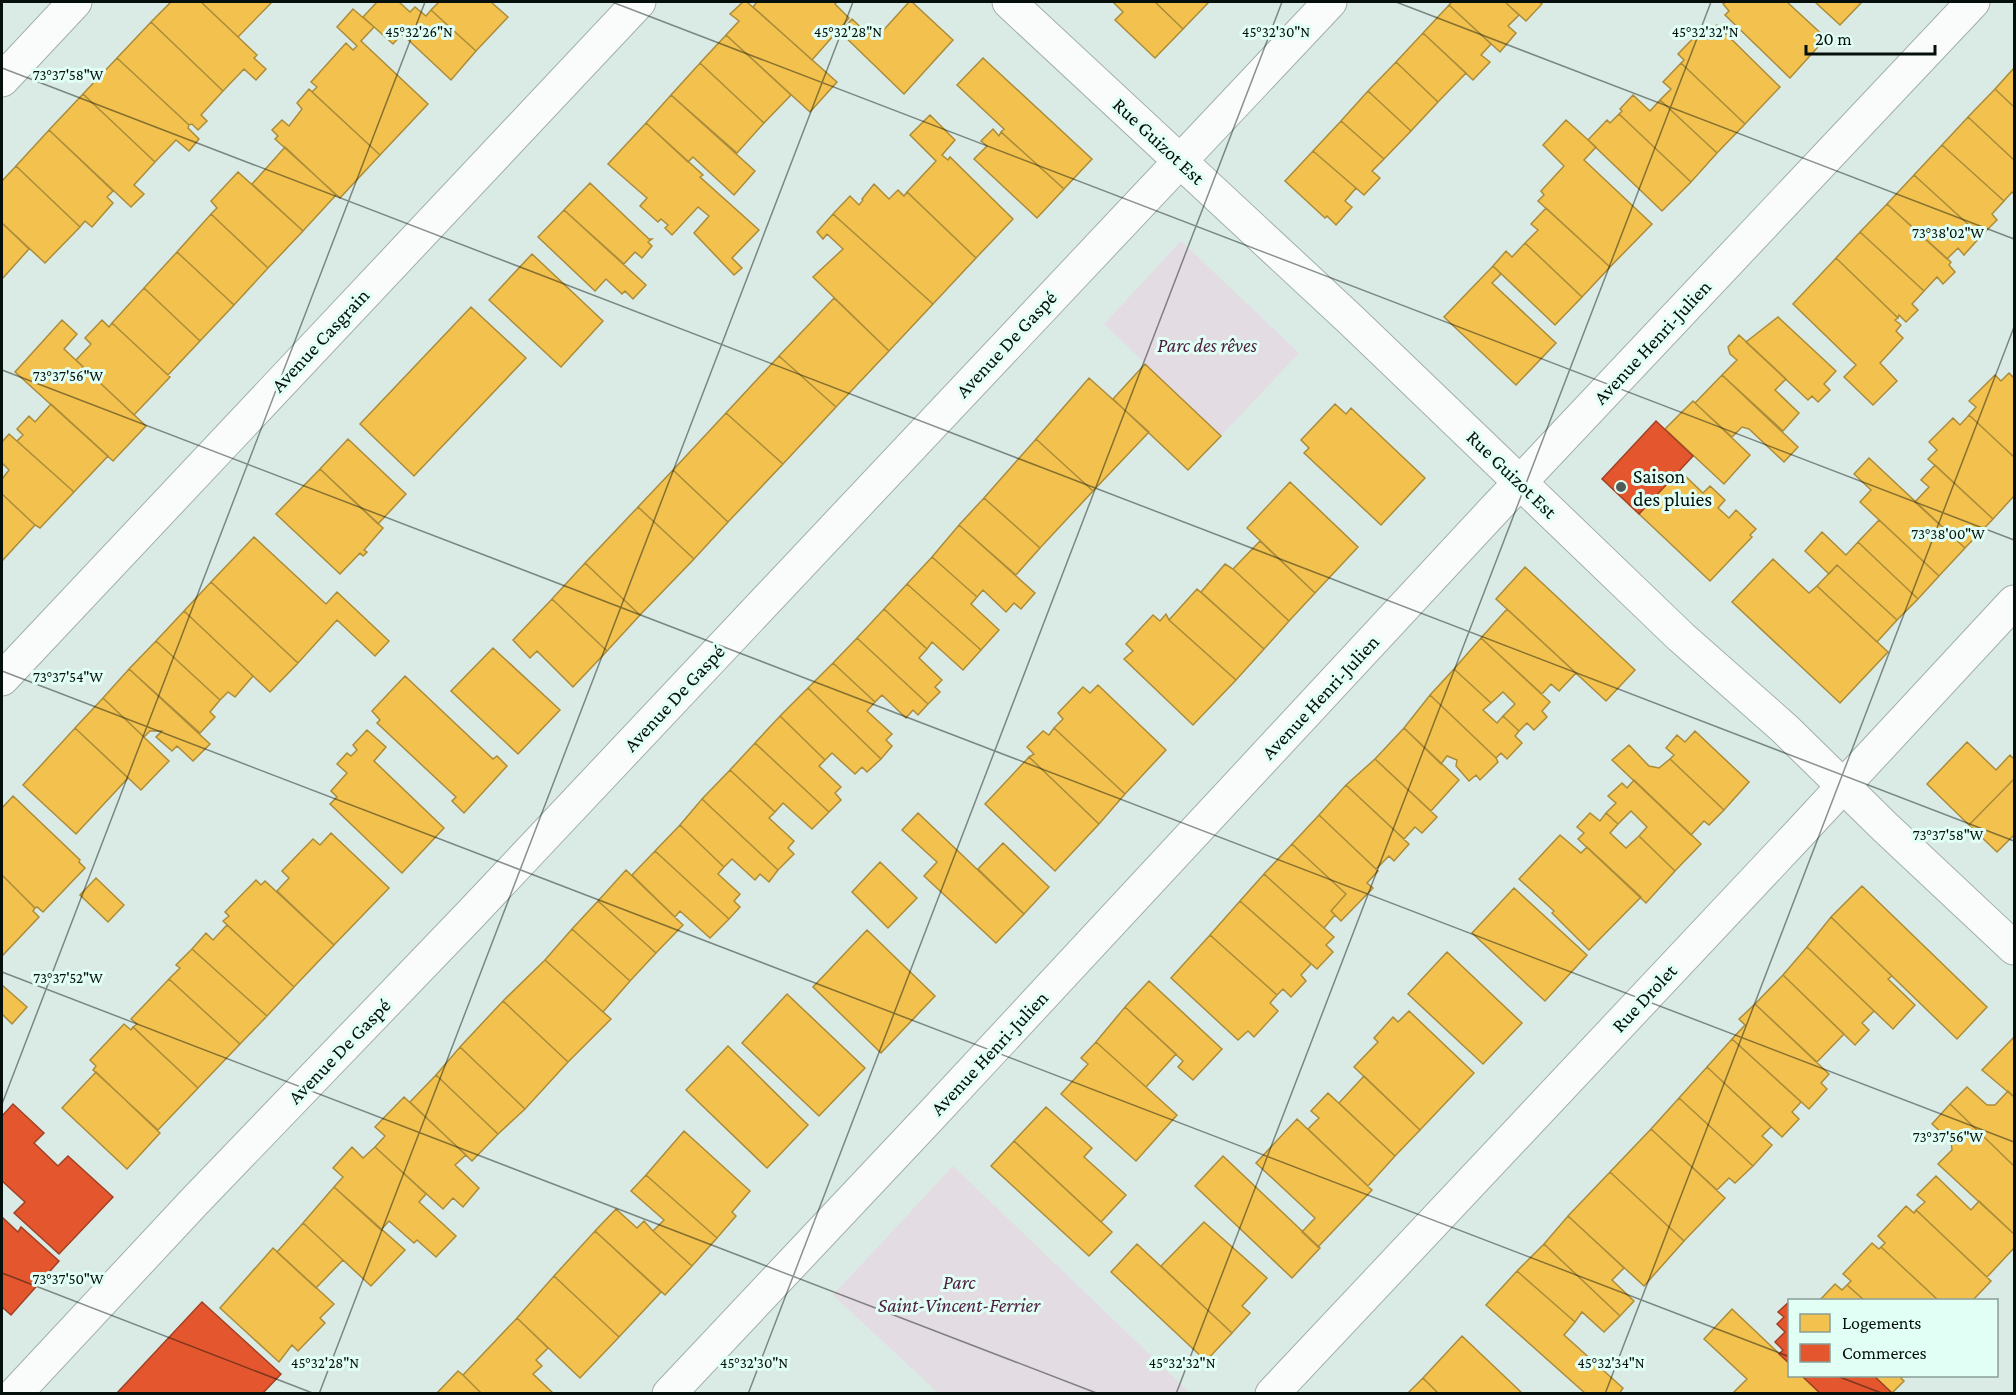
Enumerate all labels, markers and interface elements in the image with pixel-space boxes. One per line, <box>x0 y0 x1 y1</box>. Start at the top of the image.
scale bar <box>1806 18 1935 56</box>
text: 45°32'26"N <box>385 24 453 40</box>
text: 45°32'28"N <box>814 24 882 40</box>
text: 45°32'30"N <box>1242 24 1310 40</box>
text: 45°32'32"N <box>1671 24 1739 40</box>
text: 20 m <box>1815 29 1852 49</box>
text: 73°37'58"W <box>33 67 104 83</box>
street label: Rue Guizot Est <box>1109 93 1209 189</box>
text: 73°38'02"W <box>1912 225 1984 241</box>
street label: Avenue Henri-Julien <box>1589 275 1716 409</box>
street label: Avenue Casgrain <box>267 284 374 397</box>
street label: Avenue De Gaspé <box>951 286 1062 402</box>
park label: Parc des rêves <box>1157 334 1258 356</box>
text: 73°37'56"W <box>33 368 103 384</box>
street label: Rue Guizot Est <box>1462 426 1562 523</box>
place label: Saison des pluies <box>1633 465 1712 511</box>
marker: Saison des pluies <box>1614 480 1628 494</box>
text: 73°38'00"W <box>1911 526 1985 542</box>
street label: Avenue Henri-Julien <box>1257 630 1384 764</box>
street label: Avenue De Gaspé <box>619 640 730 756</box>
text: 73°37'54"W <box>33 669 103 685</box>
text: 73°37'58"W <box>1913 827 1984 843</box>
street label: Rue Drolet <box>1607 959 1681 1036</box>
text: 73°37'52"W <box>33 970 103 986</box>
street label: Avenue Henri-Julien <box>926 986 1053 1120</box>
street label: Avenue De Gaspé <box>283 994 396 1109</box>
text: 73°37'56"W <box>1913 1129 1983 1145</box>
text: 73°37'50"W <box>32 1271 104 1287</box>
park label: Parc Saint-Vincent-Ferrier <box>878 1271 1041 1316</box>
legend <box>1788 1299 1998 1377</box>
text: Logements <box>1842 1313 1921 1333</box>
text: Commerces <box>1842 1343 1927 1363</box>
text: 45°32'28"N <box>291 1355 359 1371</box>
text: 45°32'30"N <box>720 1355 788 1371</box>
text: 45°32'32"N <box>1148 1355 1216 1371</box>
text: 45°32'34"N <box>1577 1355 1645 1371</box>

